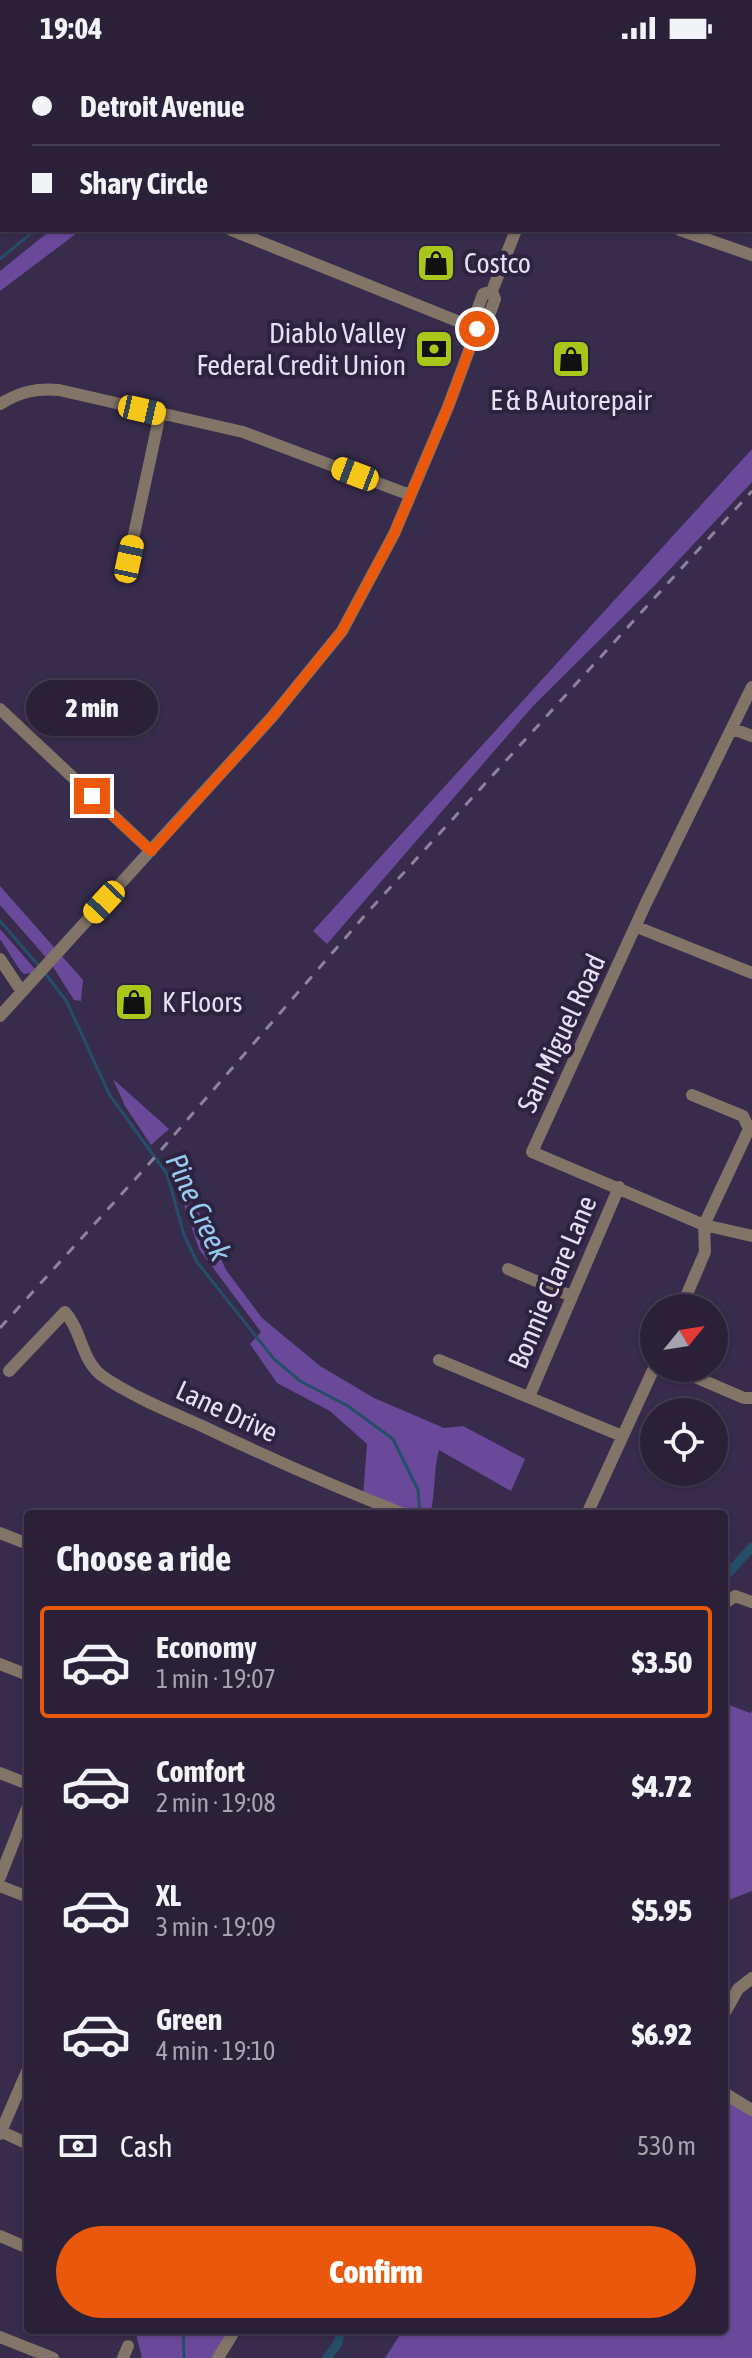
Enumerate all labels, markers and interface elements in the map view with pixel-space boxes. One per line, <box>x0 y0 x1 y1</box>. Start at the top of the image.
text: 19:04 <box>40 11 102 45</box>
text: Detroit Avenue <box>80 89 245 123</box>
text: Shary Circle <box>80 166 208 200</box>
shop icon: Costco <box>415 242 457 284</box>
place label: Costco <box>464 247 531 279</box>
route start <box>459 311 495 347</box>
place label: Diablo Valley Federal Credit Union <box>196 317 406 381</box>
bank icon: Diablo Valley Federal Credit Union <box>413 328 455 370</box>
shop icon: E & B Autorepair <box>550 338 592 380</box>
place label: E & B Autorepair <box>490 384 652 416</box>
car <box>116 393 168 427</box>
car <box>328 454 382 494</box>
car <box>112 533 146 585</box>
callout: 2 min <box>26 680 158 736</box>
text: 2 min <box>65 693 119 723</box>
route end <box>74 778 110 814</box>
car <box>79 876 129 928</box>
street label: San Miguel Road <box>510 949 612 1117</box>
shop icon: K Floors <box>113 981 155 1023</box>
place label: K Floors <box>162 986 242 1018</box>
water label: Pine Creek <box>159 1148 239 1267</box>
street label: Bonnie Clare Lane <box>501 1191 603 1373</box>
north arrow <box>640 1294 728 1382</box>
map controls <box>640 1294 728 1486</box>
street label: Lane Drive <box>171 1374 283 1448</box>
button: locate <box>640 1398 728 1486</box>
text: Choose a ride <box>56 1537 231 1579</box>
icon: car <box>60 1626 132 1698</box>
text: Economy <box>156 1630 257 1664</box>
text: $3.50 <box>632 1645 692 1679</box>
text: 1 min · 19:07 <box>156 1664 276 1694</box>
icon: car <box>60 1750 132 1822</box>
text: Comfort <box>156 1754 245 1788</box>
text: $4.72 <box>632 1769 692 1803</box>
text: 2 min · 19:08 <box>156 1788 276 1818</box>
icon: car <box>60 1874 132 1946</box>
text: XL <box>156 1878 181 1912</box>
text: $5.95 <box>632 1893 692 1927</box>
text: 3 min · 19:09 <box>156 1912 276 1942</box>
icon: car <box>60 1998 132 2070</box>
text: Green <box>156 2002 222 2036</box>
text: $6.92 <box>632 2017 692 2051</box>
text: 4 min · 19:10 <box>156 2036 275 2066</box>
icon: cash <box>56 2124 100 2168</box>
text: Cash <box>120 2129 173 2163</box>
text: 530 m <box>637 2131 696 2161</box>
button: Confirm <box>56 2226 696 2318</box>

